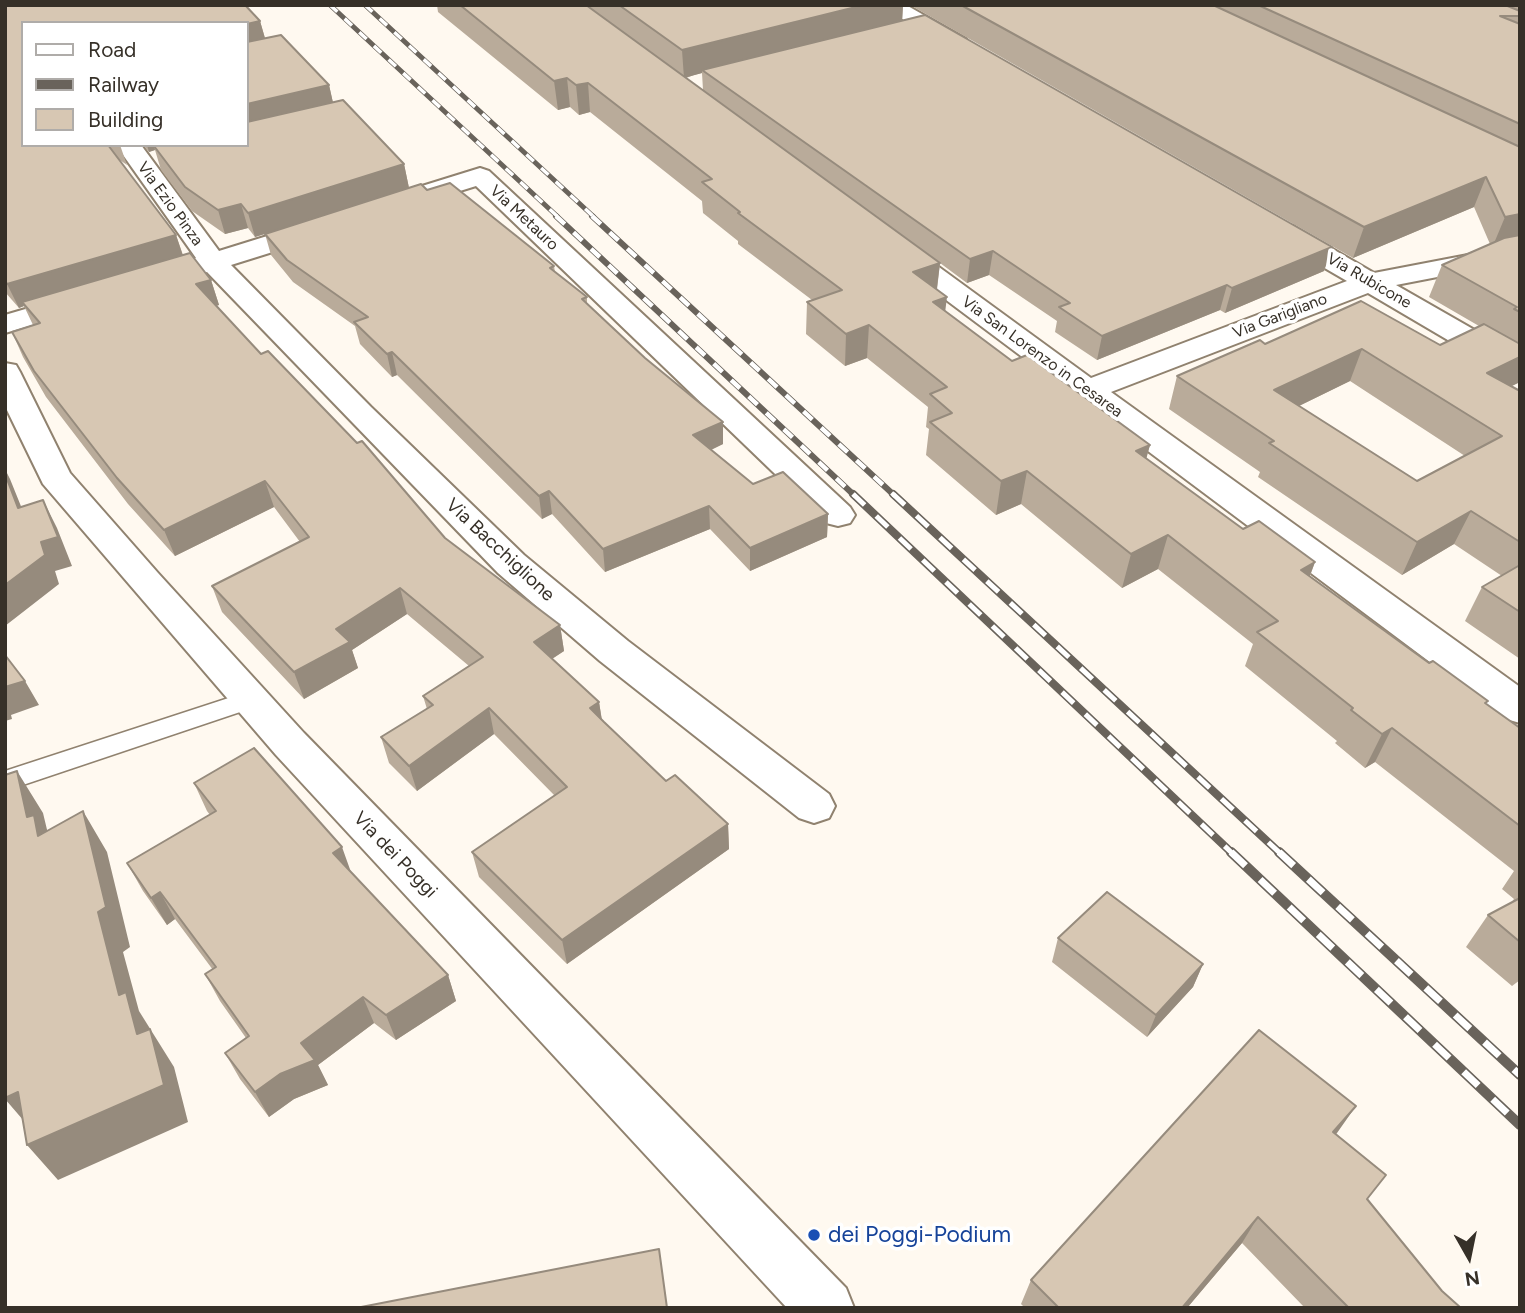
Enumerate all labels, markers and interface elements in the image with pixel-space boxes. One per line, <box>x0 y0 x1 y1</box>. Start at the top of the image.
legend <box>21 21 248 147</box>
text: Road <box>88 37 136 62</box>
text: Railway <box>88 72 159 97</box>
text: Building <box>88 107 163 132</box>
street label: Via Ezio Pinza <box>133 158 207 250</box>
street label: Via Metauro <box>486 181 562 255</box>
street label: Via Rubicone <box>1323 249 1415 313</box>
street label: Via Garigliano <box>1230 289 1330 343</box>
street label: Via San Lorenzo in Cesarea <box>958 292 1126 422</box>
street label: Via Bacchiglione <box>441 494 559 606</box>
street label: Via dei Poggi <box>348 807 442 903</box>
place label: dei Poggi-Podium <box>828 1221 1011 1249</box>
north arrow <box>1434 1222 1504 1292</box>
marker: dei Poggi-Podium <box>806 1227 822 1243</box>
text: N <box>1463 1266 1481 1291</box>

